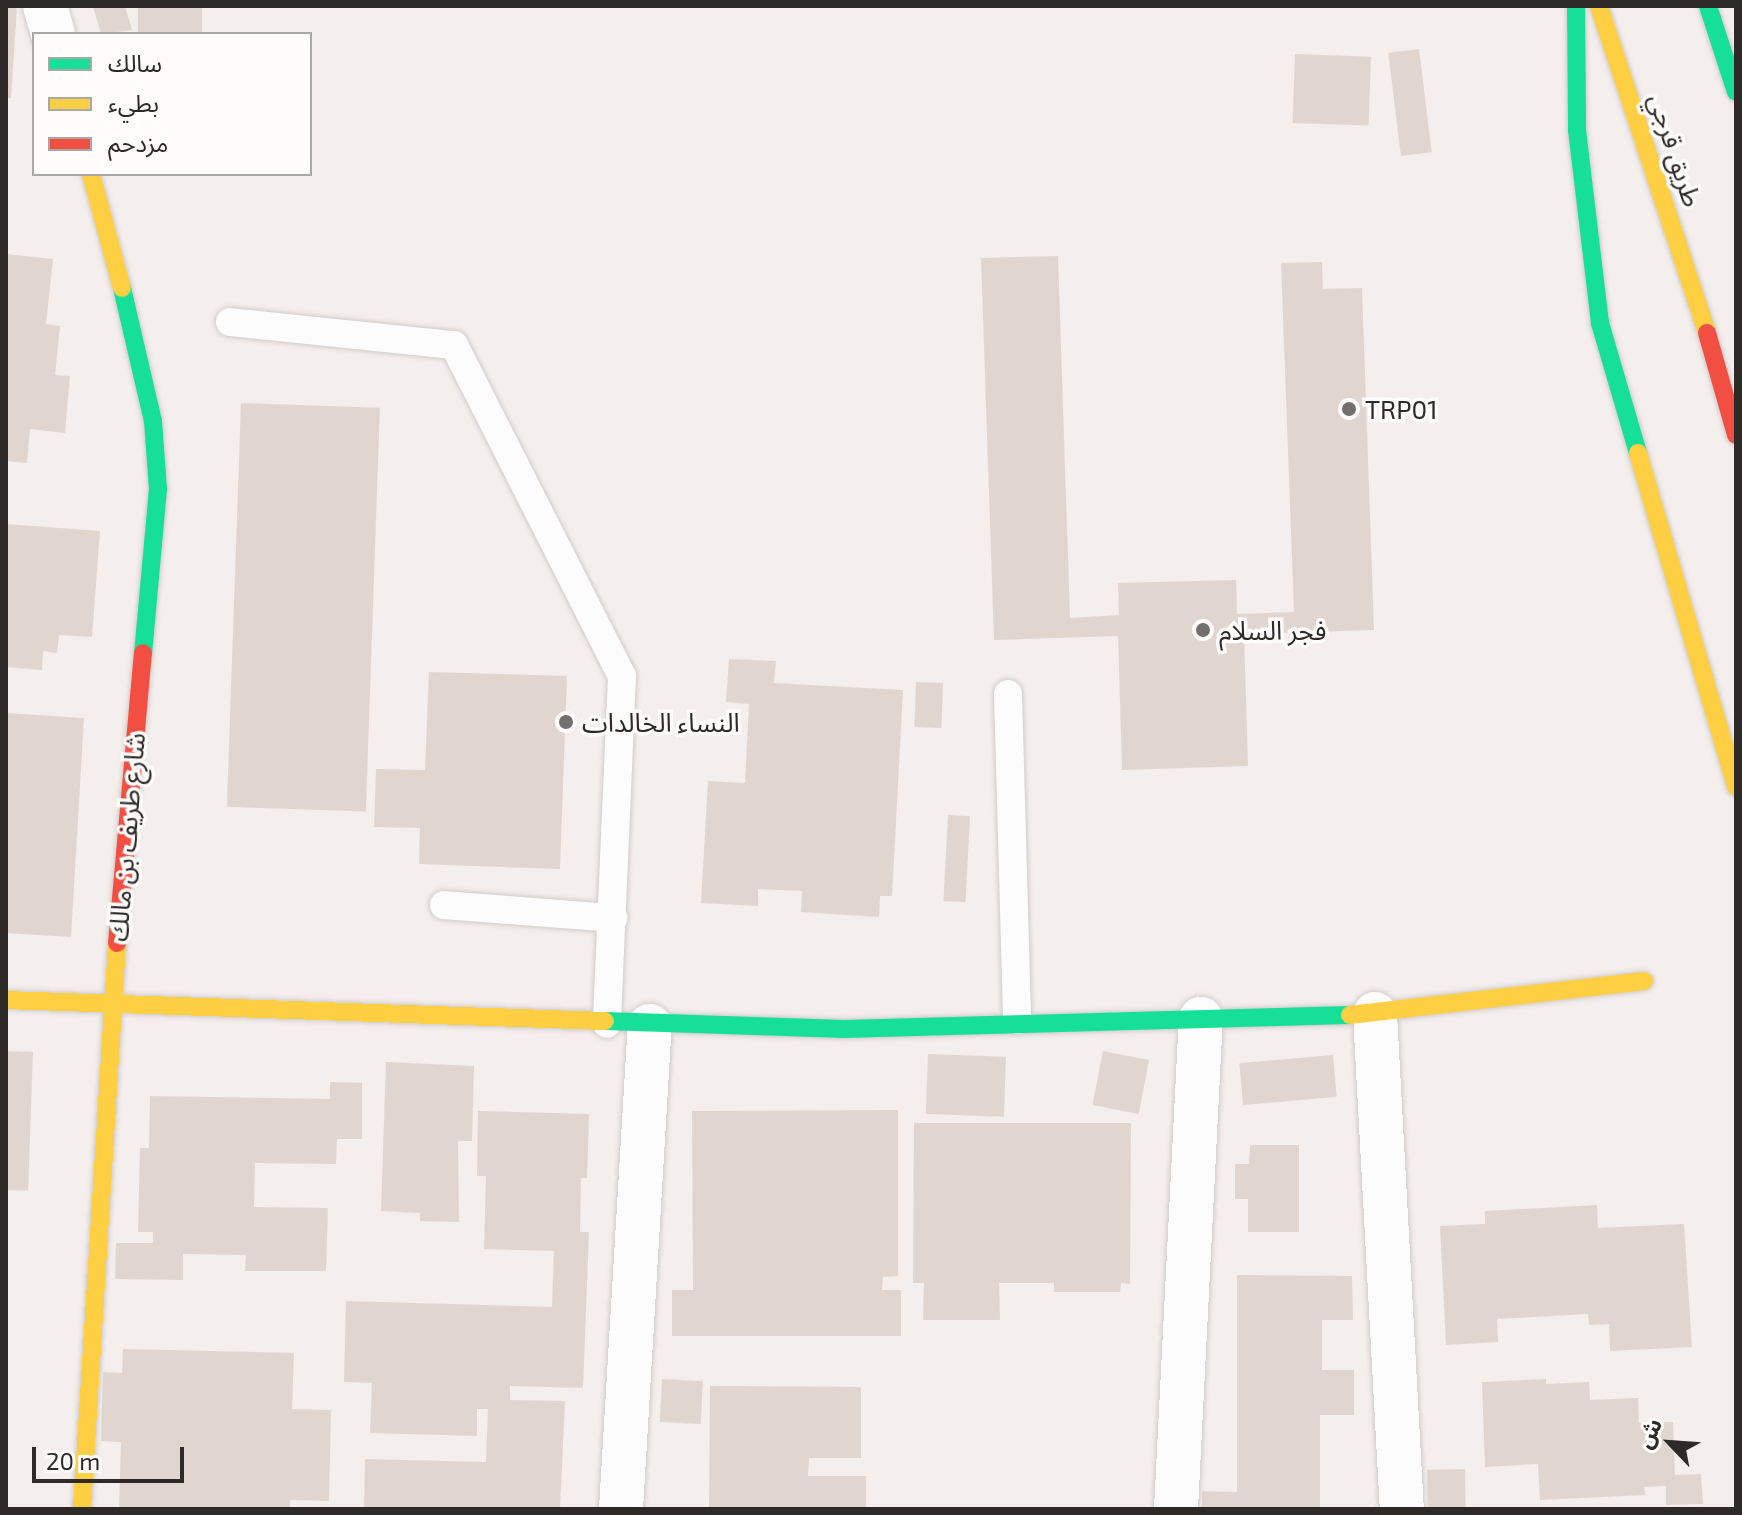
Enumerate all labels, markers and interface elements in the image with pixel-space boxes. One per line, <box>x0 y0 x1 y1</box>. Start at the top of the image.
legend <box>32 32 312 176</box>
text: سالك <box>108 48 162 77</box>
text: بطيء <box>108 88 159 117</box>
street label: طريق قرجي <box>1643 90 1709 210</box>
text: مزدحم <box>108 128 168 157</box>
place label: TRP01 <box>1365 393 1438 425</box>
marker: TRP01 <box>1340 400 1358 418</box>
place label: فجر السلام <box>1219 614 1326 646</box>
marker: فجر السلام <box>1194 621 1212 639</box>
place label: النساء الخالدات <box>582 706 740 738</box>
marker: النساء الخالدات <box>557 713 575 731</box>
street label: شارع طريف بن مالك <box>101 731 151 943</box>
north arrow <box>1630 1403 1710 1483</box>
text: ش <box>1630 1414 1666 1452</box>
scale bar <box>36 1431 188 1481</box>
text: 20 m <box>46 1446 100 1475</box>

